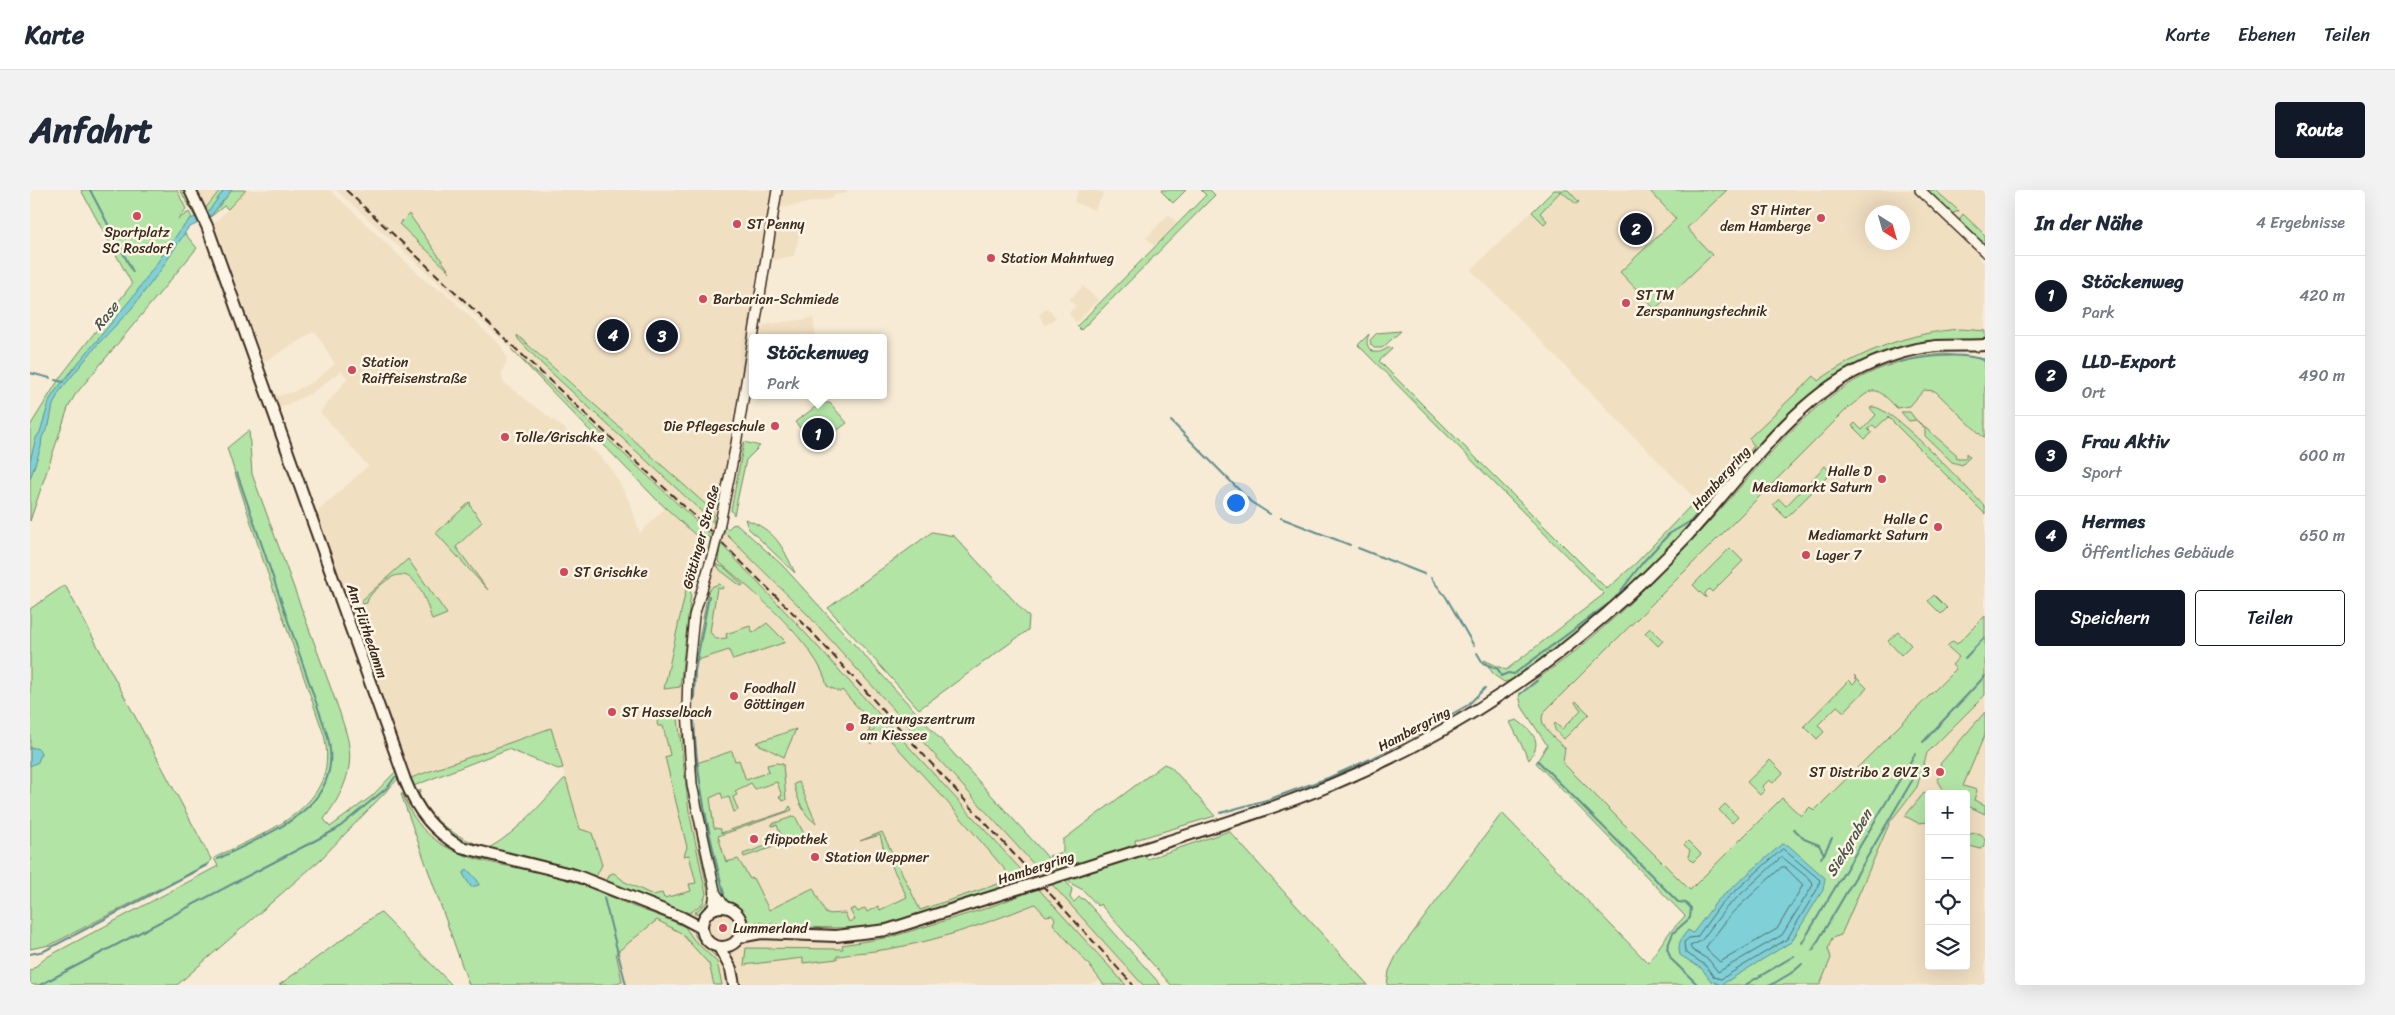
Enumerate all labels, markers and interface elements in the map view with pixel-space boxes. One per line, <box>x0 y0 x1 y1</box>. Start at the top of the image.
text: Karte <box>25 14 84 56</box>
text: Karte <box>2166 19 2210 51</box>
text: Ebenen <box>2238 19 2296 51</box>
text: Teilen <box>2324 19 2370 51</box>
text: Anfahrt <box>30 99 153 161</box>
button: Route <box>2275 102 2365 158</box>
place label: ST Hinter dem Hamberge <box>1720 198 1812 239</box>
text: In der Nähe <box>2035 204 2143 242</box>
north arrow <box>1865 205 1910 250</box>
text: 4 Ergebnisse <box>2256 208 2345 237</box>
marker: Sportplatz SC Rosdorf <box>131 210 143 222</box>
pin: 2 <box>1620 210 1652 248</box>
place label: ST Penny <box>747 212 805 237</box>
marker: ST Hinter dem Hamberge <box>1815 212 1827 224</box>
marker: ST Penny <box>731 218 743 230</box>
place label: Sportplatz SC Rosdorf <box>102 220 174 261</box>
place label: Station Mahntweg <box>1001 246 1114 271</box>
marker: Station Mahntweg <box>985 252 997 264</box>
text: Stöckenweg <box>2082 265 2184 298</box>
text: 1 <box>2048 281 2054 310</box>
text: 420 m <box>2299 281 2345 310</box>
place label: ST TM Zerspannungstechnik <box>1636 283 1768 324</box>
place label: Barbarian-Schmiede <box>713 287 839 312</box>
marker: Barbarian-Schmiede <box>697 293 709 305</box>
water label: Rase <box>86 295 127 336</box>
marker: ST TM Zerspannungstechnik <box>1620 297 1632 309</box>
text: Park <box>2082 298 2115 327</box>
pin: 4 <box>597 316 629 354</box>
pin: 3 <box>646 317 678 355</box>
popup <box>749 334 887 399</box>
text: Stöckenweg <box>767 336 869 369</box>
text: LLD-Export <box>2082 345 2176 378</box>
place label: Station Raiffeisenstraße <box>362 350 467 391</box>
text: 2 <box>2046 361 2056 390</box>
text: 490 m <box>2299 361 2345 390</box>
marker: Station Raiffeisenstraße <box>346 364 358 376</box>
text: Park <box>767 369 800 398</box>
text: Ort <box>2082 378 2106 407</box>
place label: Die Pflegeschule <box>664 414 765 439</box>
pin: 1 <box>802 415 834 453</box>
marker: Die Pflegeschule <box>769 420 781 432</box>
place label: Tolle/Grischke <box>515 425 604 450</box>
text: Frau Aktiv <box>2082 425 2169 458</box>
marker: Tolle/Grischke <box>499 431 511 443</box>
street label: Hambergring <box>1685 440 1757 516</box>
text: 3 <box>2047 441 2055 470</box>
text: 600 m <box>2299 441 2345 470</box>
text: Sport <box>2082 458 2122 487</box>
place label: Halle D Mediamarkt Saturn <box>1752 459 1873 500</box>
marker: Halle D Mediamarkt Saturn <box>1876 473 1888 485</box>
street label: Göttinger Straße <box>675 482 727 592</box>
your location <box>1223 490 1249 516</box>
text: Hermes <box>2082 505 2145 538</box>
place label: Halle C Mediamarkt Saturn <box>1808 507 1928 548</box>
marker: Halle C Mediamarkt Saturn <box>1932 521 1944 533</box>
text: 4 <box>2046 521 2056 550</box>
text: 650 m <box>2300 521 2345 550</box>
text: Öffentliches Gebäude <box>2082 538 2234 567</box>
place label: Lager 7 <box>1816 543 1862 568</box>
marker: Lager 7 <box>1800 549 1812 561</box>
place label: ST Grischke <box>574 560 648 585</box>
marker: ST Grischke <box>558 566 570 578</box>
street label: Am Flüthedamm <box>339 579 395 682</box>
button: Speichern <box>2035 590 2185 646</box>
button: Teilen <box>2195 590 2345 646</box>
place label: Foodhall Göttingen <box>744 676 805 717</box>
marker: Foodhall Göttingen <box>728 690 740 702</box>
street label: Hambergring <box>1373 699 1455 759</box>
place label: ST Hasselbach <box>622 700 712 725</box>
marker: ST Hasselbach <box>606 706 618 718</box>
place label: Beratungszentrum am Kiessee <box>860 707 975 748</box>
marker: Beratungszentrum am Kiessee <box>844 721 856 733</box>
place label: ST Distribo 2 GVZ 3 <box>1809 760 1930 785</box>
marker: ST Distribo 2 GVZ 3 <box>1934 766 1946 778</box>
map controls <box>1925 790 1970 970</box>
button: + <box>1925 790 1970 835</box>
water label: Siekgraben <box>1819 803 1880 882</box>
place label: flippothek <box>764 827 828 852</box>
marker: flippothek <box>748 833 760 845</box>
button: − <box>1925 835 1970 880</box>
street label: Hambergring <box>994 844 1078 892</box>
place label: Station Weppner <box>825 845 930 870</box>
marker: Station Weppner <box>809 851 821 863</box>
button: locate <box>1925 880 1970 925</box>
place label: Lummerland <box>733 916 809 941</box>
marker: Lummerland <box>717 922 729 934</box>
button: layers <box>1925 925 1970 970</box>

